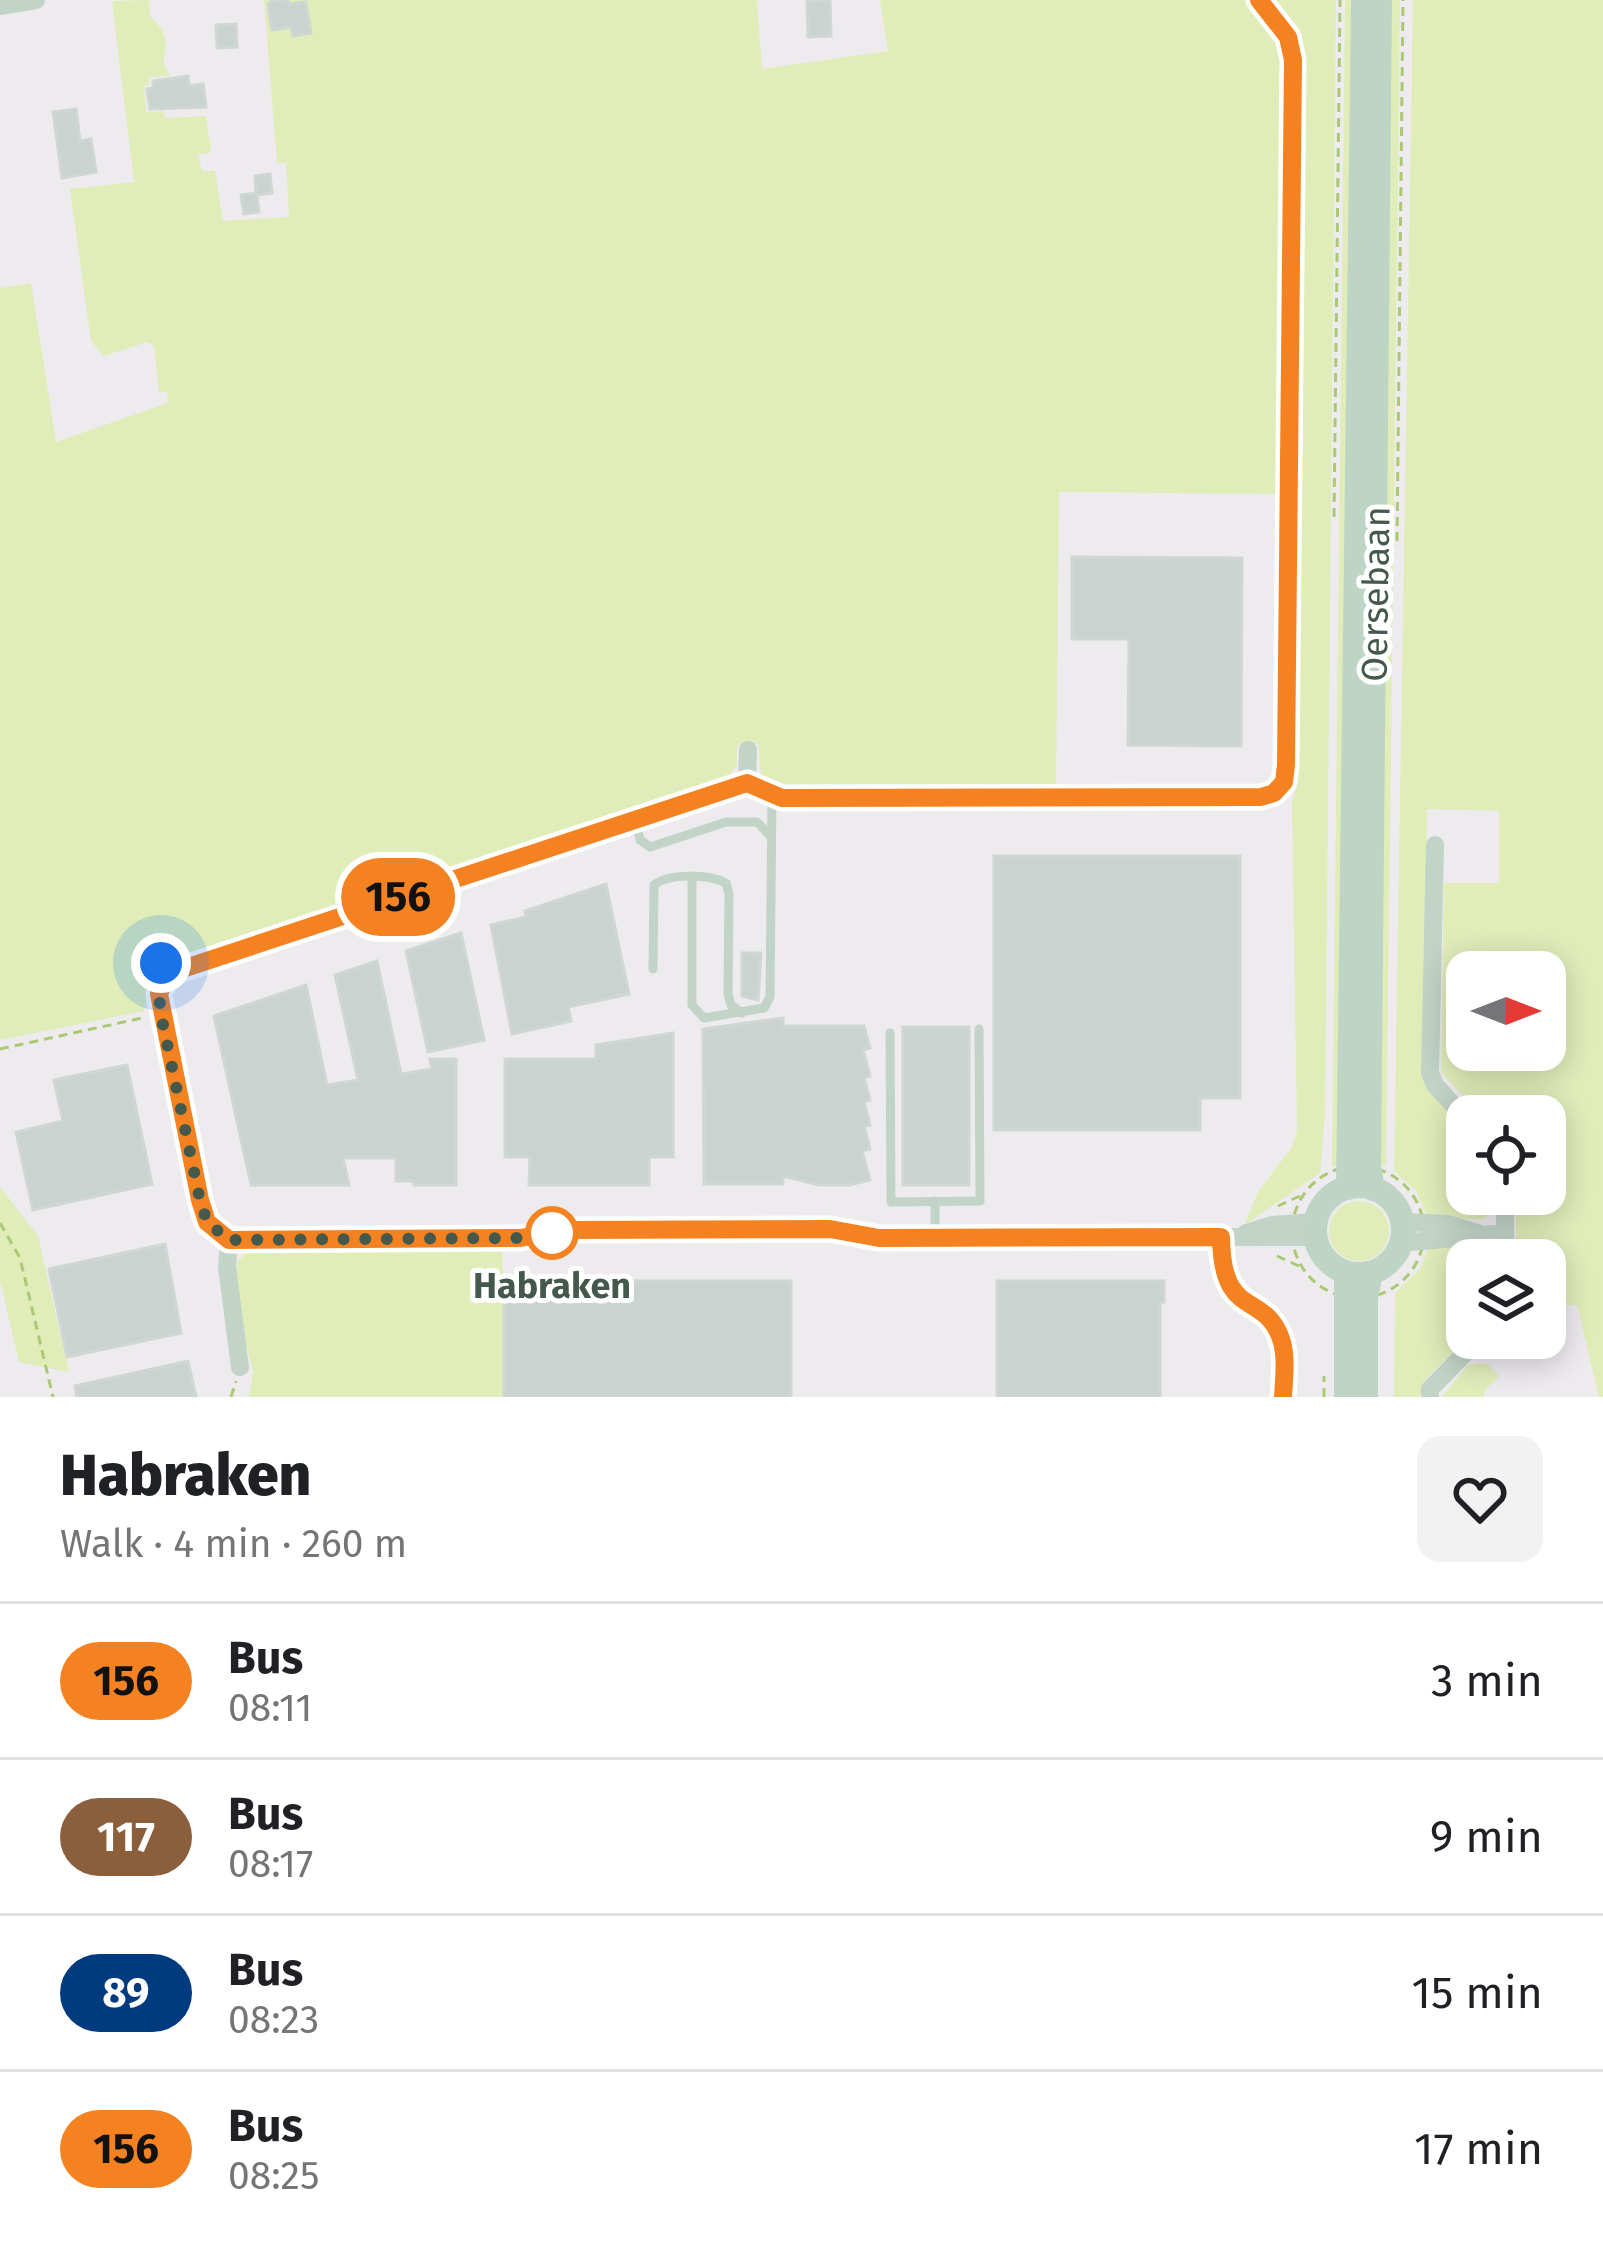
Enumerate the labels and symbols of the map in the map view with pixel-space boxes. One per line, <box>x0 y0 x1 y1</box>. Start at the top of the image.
street label: Oersebaan <box>1352 506 1400 682</box>
line badge: 156 <box>329 858 467 936</box>
your location <box>131 933 191 993</box>
north arrow <box>1446 951 1566 1071</box>
marker: Habraken <box>527 1208 577 1258</box>
place label: Habraken <box>473 1264 631 1308</box>

